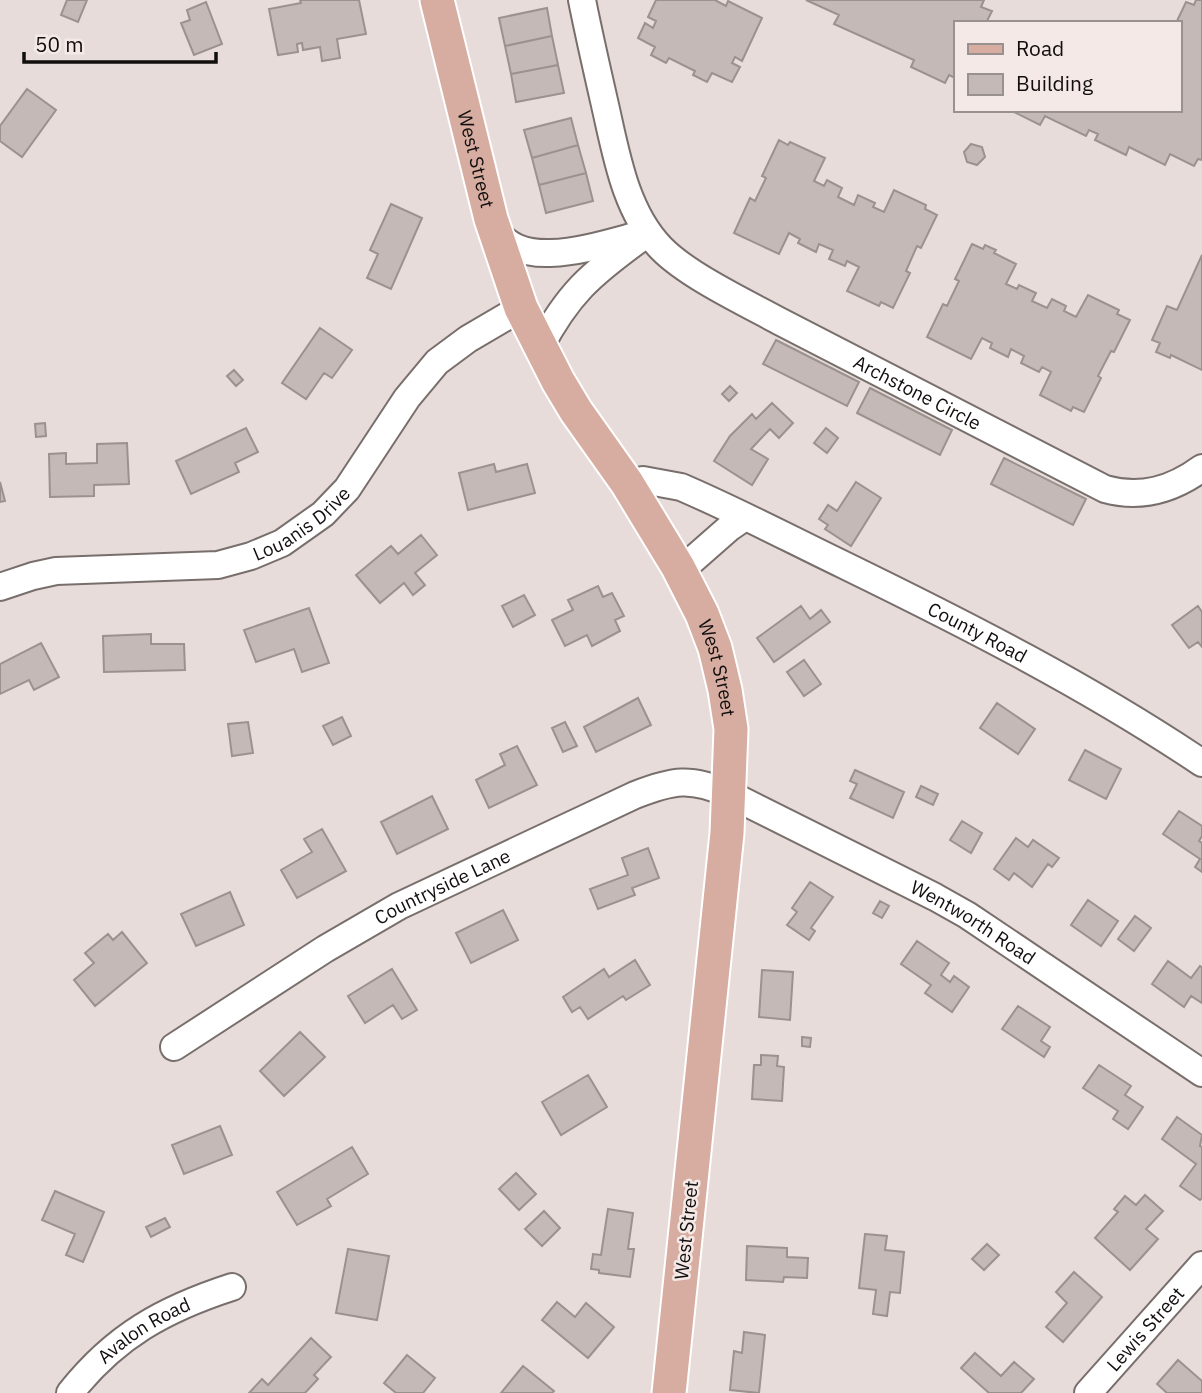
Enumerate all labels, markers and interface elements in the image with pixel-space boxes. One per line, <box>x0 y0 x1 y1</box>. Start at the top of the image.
scale bar <box>24 21 217 65</box>
legend <box>954 21 1181 112</box>
text: 50 m <box>35 30 84 58</box>
text: Road <box>1016 34 1064 62</box>
text: Building <box>1016 69 1093 97</box>
street label: West Street <box>453 108 500 210</box>
street label: Archstone Circle <box>850 350 985 435</box>
street label: Louanis Drive <box>249 481 355 566</box>
street label: County Road <box>924 596 1031 668</box>
street label: West Street <box>693 616 741 718</box>
street label: Countryside Lane <box>370 843 514 930</box>
street label: Wentworth Road <box>907 875 1040 970</box>
street label: West Street <box>669 1179 703 1281</box>
street label: Lewis Street <box>1101 1282 1189 1376</box>
street label: Avalon Road <box>92 1292 194 1368</box>

